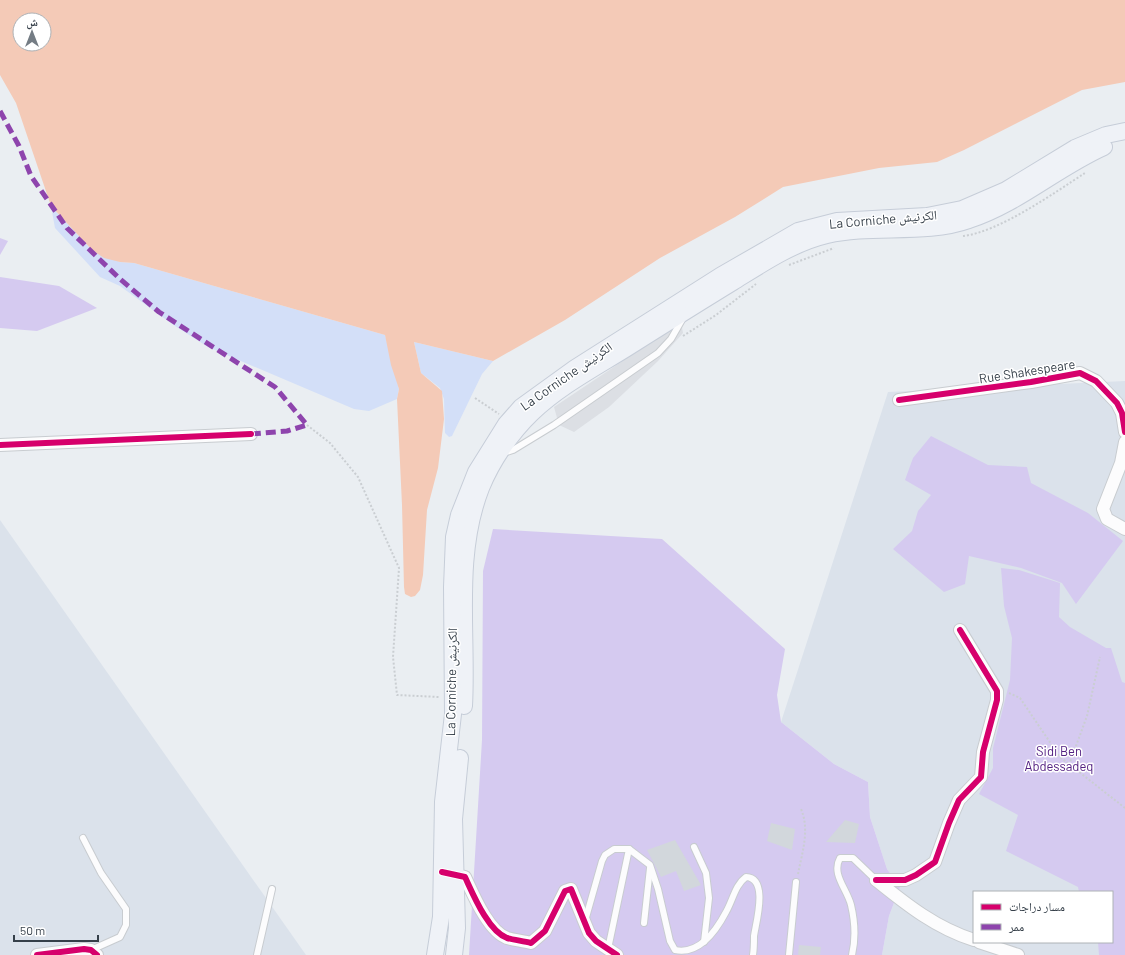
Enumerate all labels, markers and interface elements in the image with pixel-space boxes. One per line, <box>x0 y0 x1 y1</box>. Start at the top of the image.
north arrow <box>12 12 52 52</box>
text: ش <box>26 15 38 30</box>
street label: La Corniche الكرنيش <box>828 206 938 233</box>
street label: La Corniche الكرنيش <box>517 338 616 414</box>
street label: Rue Shakespeare <box>978 355 1076 387</box>
street label: La Corniche الكرنيش <box>442 628 461 736</box>
park label: Sidi Ben Abdessadeq <box>1025 743 1093 774</box>
legend <box>973 891 1113 943</box>
text: مسار دراجات <box>1009 899 1065 914</box>
scale bar <box>14 917 98 943</box>
text: ممر <box>1008 919 1024 933</box>
text: 50 m <box>20 923 45 937</box>

